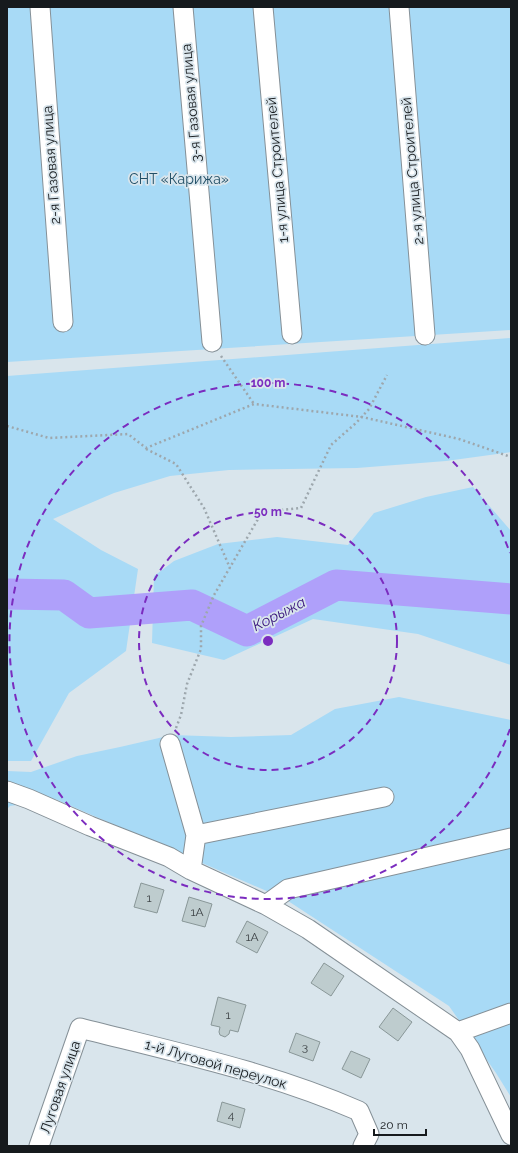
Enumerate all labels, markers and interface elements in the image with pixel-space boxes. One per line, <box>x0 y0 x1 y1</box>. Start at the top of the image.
street label: 3-я Газовая улица <box>178 43 204 163</box>
street label: 1-я улица Строителей <box>263 96 291 244</box>
street label: 2-я улица Строителей <box>398 97 426 245</box>
street label: 2-я Газовая улица <box>39 105 63 225</box>
park label: СНТ «Карижа» <box>129 171 229 187</box>
text: 100 m <box>251 376 285 390</box>
text: 50 m <box>254 505 282 519</box>
water label: Корыжа <box>249 593 309 635</box>
centre of rings <box>261 634 275 648</box>
house number: 1 <box>146 891 152 905</box>
house number: 1А <box>190 905 204 919</box>
house number: 1А <box>245 930 259 944</box>
house number: 1 <box>225 1008 231 1022</box>
street label: 1-й Луговой переулок <box>143 1036 289 1092</box>
street label: Луговая улица <box>37 1039 83 1135</box>
house number: 3 <box>302 1040 308 1054</box>
house number: 4 <box>228 1108 235 1122</box>
scale bar <box>374 1111 426 1137</box>
text: 20 m <box>380 1118 408 1132</box>

